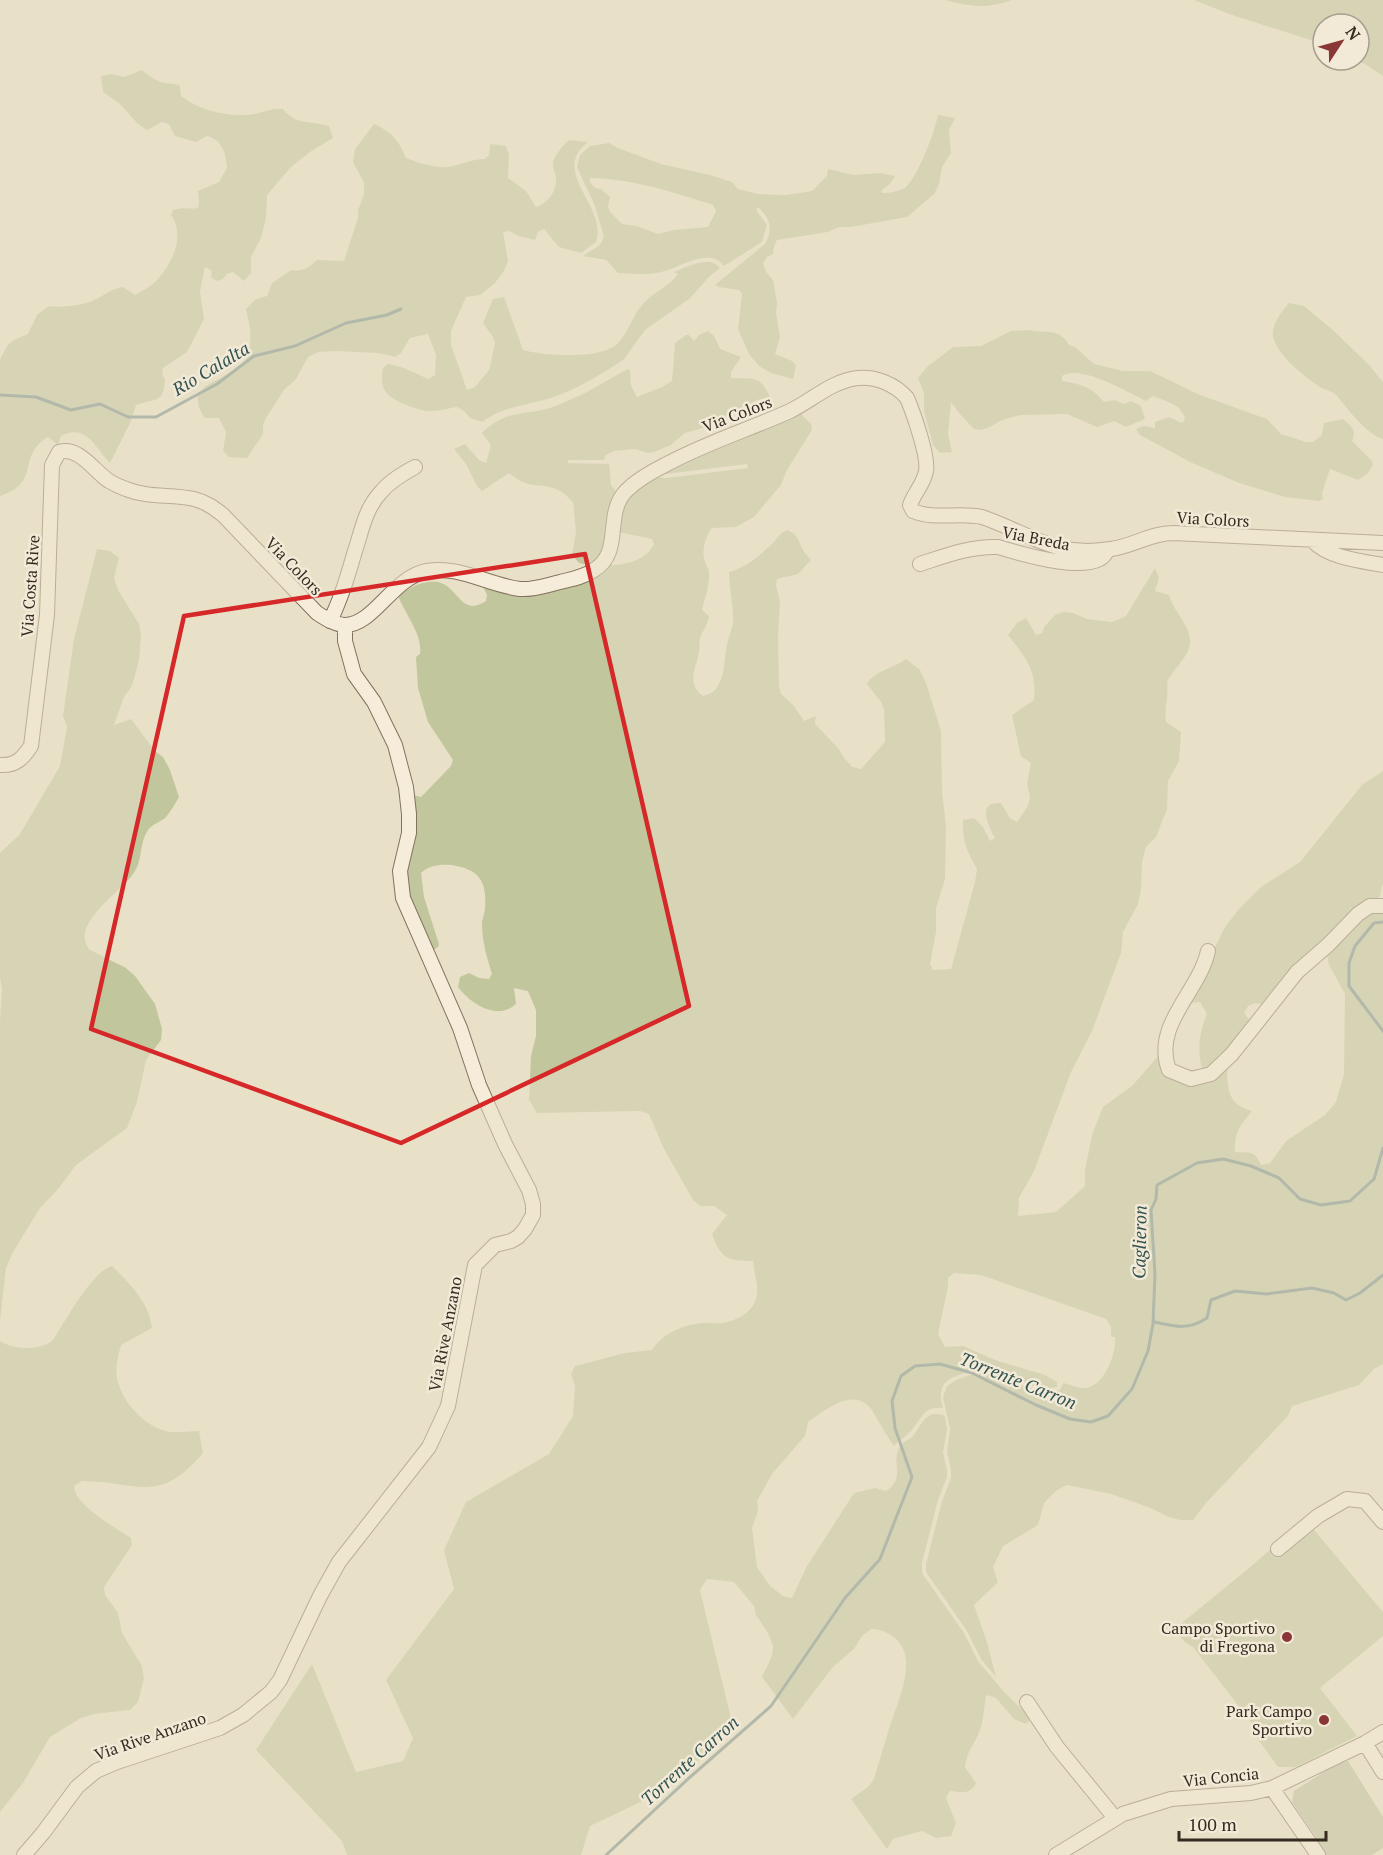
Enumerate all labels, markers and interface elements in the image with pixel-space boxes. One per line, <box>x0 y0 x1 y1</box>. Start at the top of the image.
north arrow <box>1311 12 1371 72</box>
text: N <box>1341 22 1366 45</box>
water label: Rio Calalta <box>167 336 253 401</box>
street label: Via Colors <box>699 391 775 437</box>
street label: Via Colors <box>1176 506 1250 532</box>
street label: Via Breda <box>1000 521 1072 555</box>
street label: Via Colors <box>261 532 327 600</box>
street label: Via Costa Rive <box>15 534 45 638</box>
water label: Caglieron <box>1126 1205 1152 1279</box>
street label: Via Rive Anzano <box>423 1274 467 1393</box>
water label: Torrente Carron <box>956 1346 1080 1414</box>
place label: Campo Sportivo di Fregona <box>1161 1617 1275 1657</box>
marker: Campo Sportivo di Fregona <box>1280 1630 1294 1644</box>
place label: Park Campo Sportivo <box>1226 1700 1312 1740</box>
street label: Via Rive Anzano <box>91 1707 209 1765</box>
water label: Torrente Carron <box>635 1710 743 1811</box>
marker: Park Campo Sportivo <box>1317 1713 1331 1727</box>
street label: Via Concia <box>1182 1762 1260 1792</box>
scale bar <box>1179 1804 1326 1842</box>
text: 100 m <box>1188 1812 1237 1836</box>

